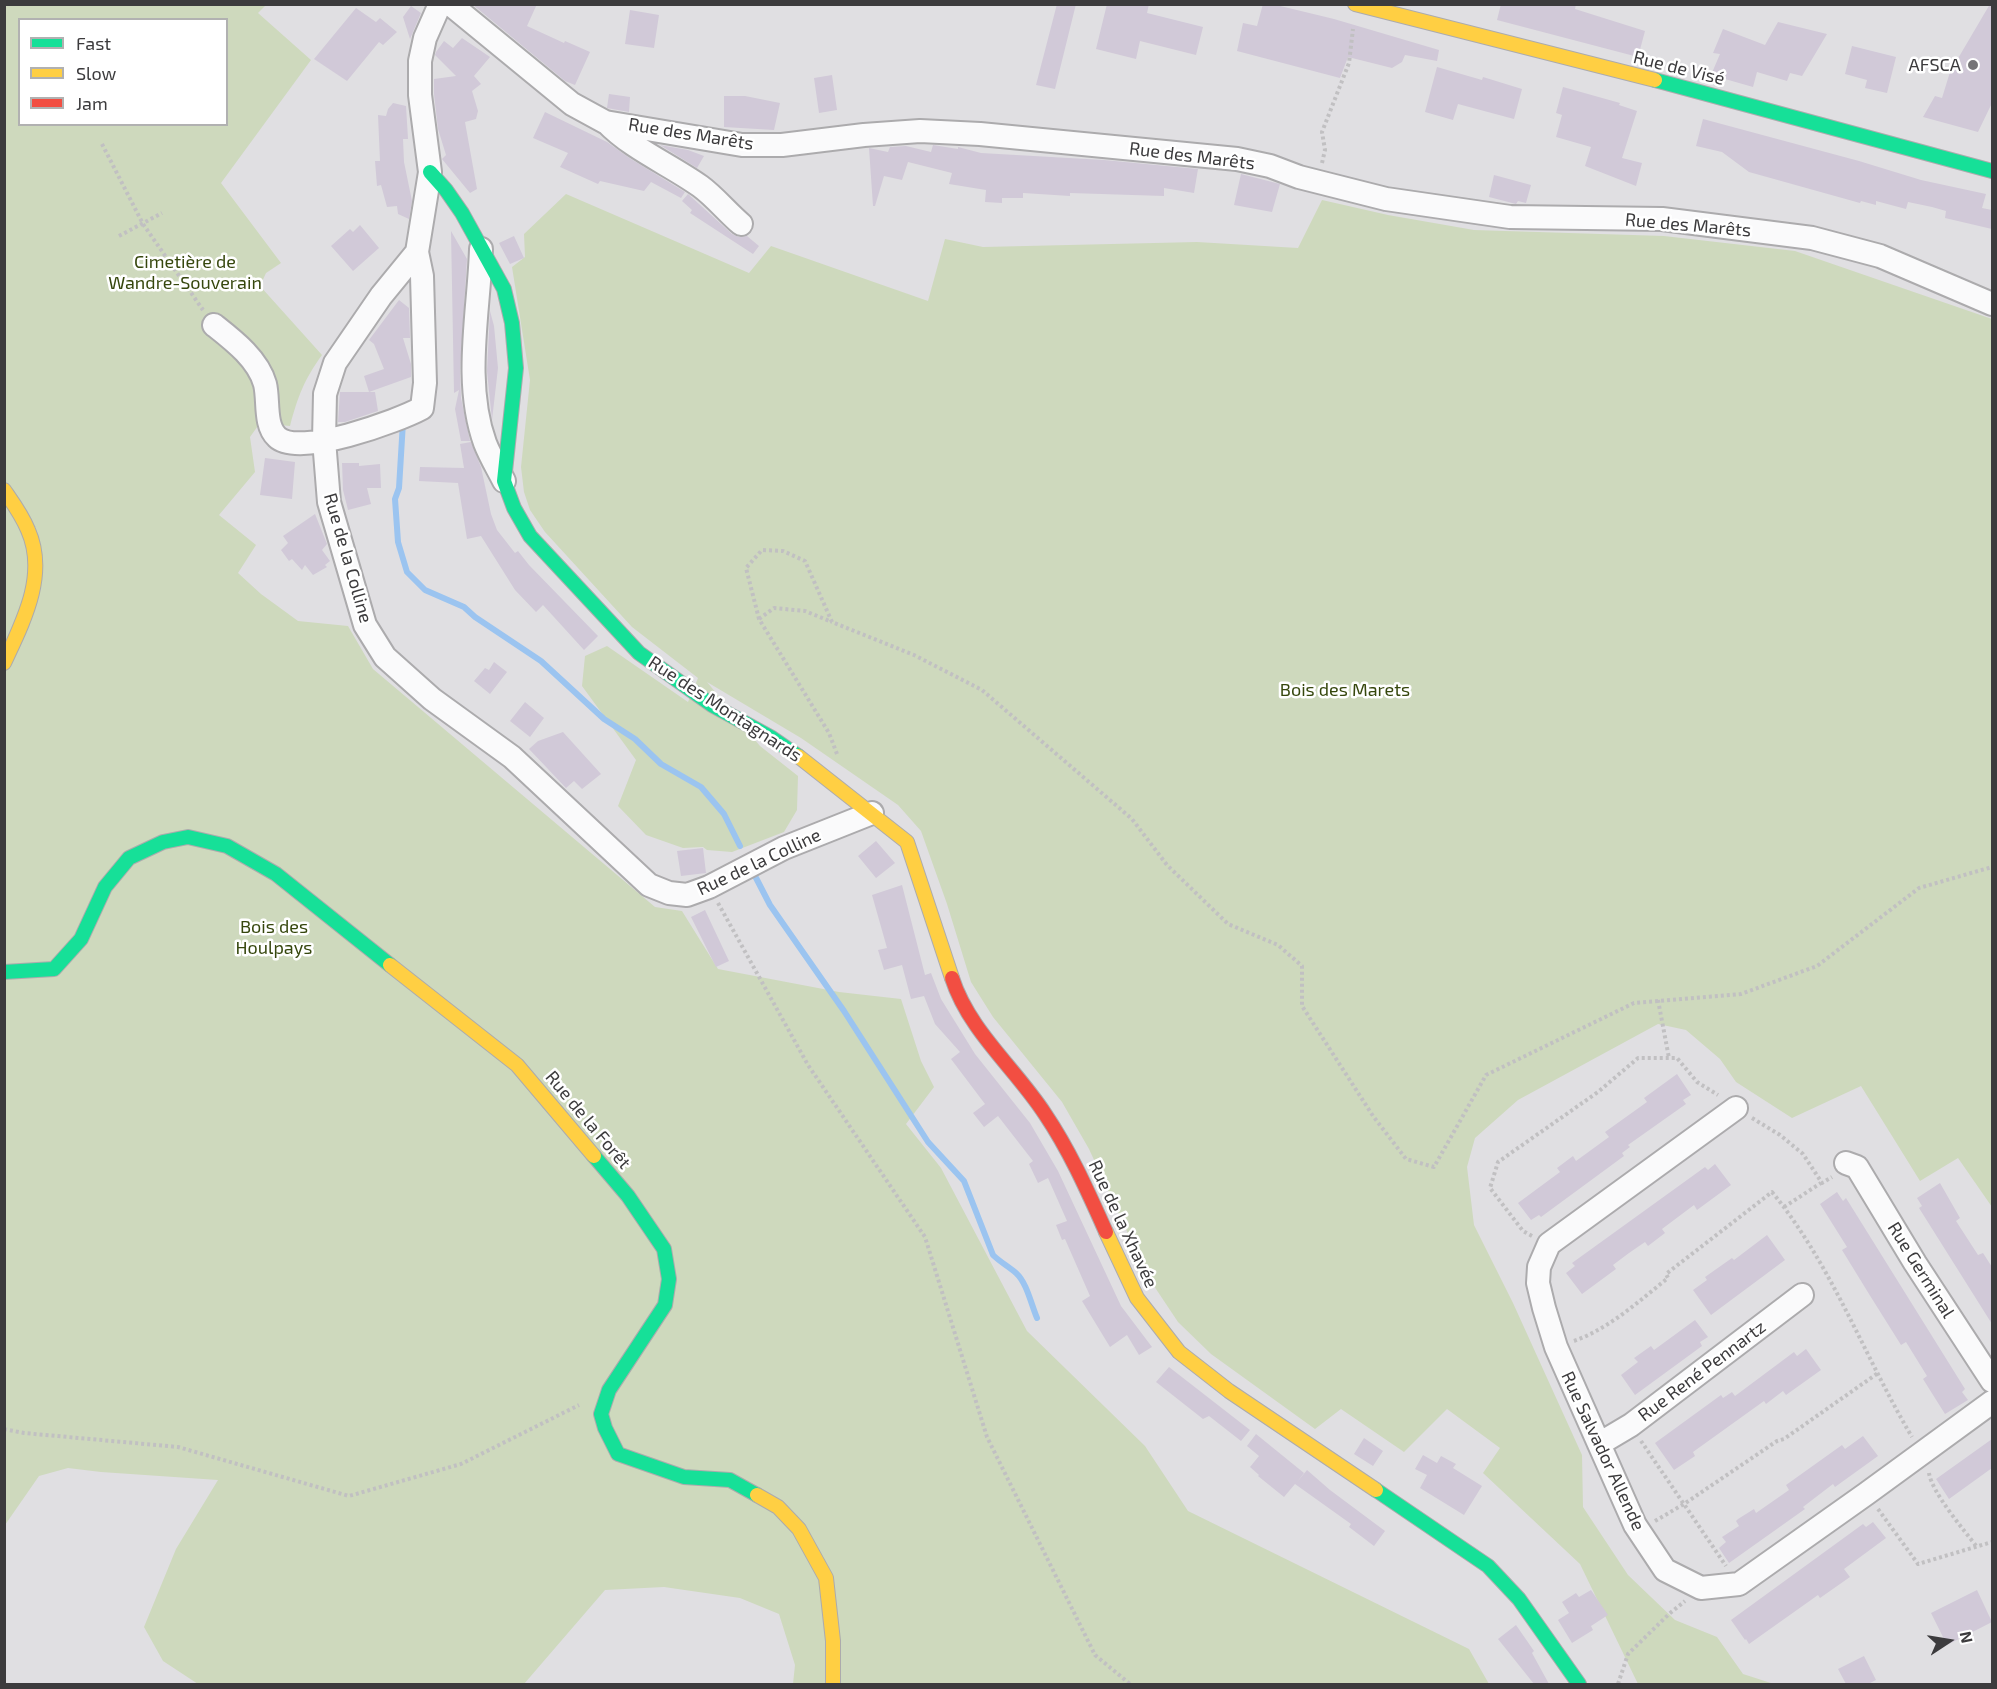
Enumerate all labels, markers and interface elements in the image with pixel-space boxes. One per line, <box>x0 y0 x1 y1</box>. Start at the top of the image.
legend <box>18 18 228 126</box>
text: Fast <box>76 32 111 54</box>
street label: Rue de Visé <box>1631 46 1727 90</box>
place label: AFSCA <box>1909 54 1961 76</box>
marker: AFSCA <box>1966 58 1980 72</box>
text: Slow <box>76 62 116 84</box>
text: Jam <box>76 92 108 114</box>
street label: Rue des Marêts <box>627 113 755 155</box>
street label: Rue des Marêts <box>1128 138 1256 174</box>
street label: Rue des Marêts <box>1624 209 1752 241</box>
park label: Cimetière de Wandre-Souverain <box>108 251 262 294</box>
street label: Rue de la Colline <box>319 491 377 625</box>
street label: Rue des Montagnards <box>644 651 806 767</box>
park label: Bois des Marets <box>1280 679 1410 701</box>
street label: Rue de la Colline <box>694 824 824 900</box>
park label: Bois des Houlpays <box>236 916 312 958</box>
street label: Rue de la Forêt <box>541 1067 635 1173</box>
street label: Rue de la Xhavée <box>1084 1157 1162 1291</box>
street label: Rue Germinal <box>1883 1218 1959 1322</box>
street label: Rue René Pennartz <box>1634 1316 1770 1426</box>
street label: Rue Salvador Allende <box>1557 1368 1649 1534</box>
north arrow <box>1919 1611 1979 1671</box>
text: N <box>1957 1630 1978 1645</box>

